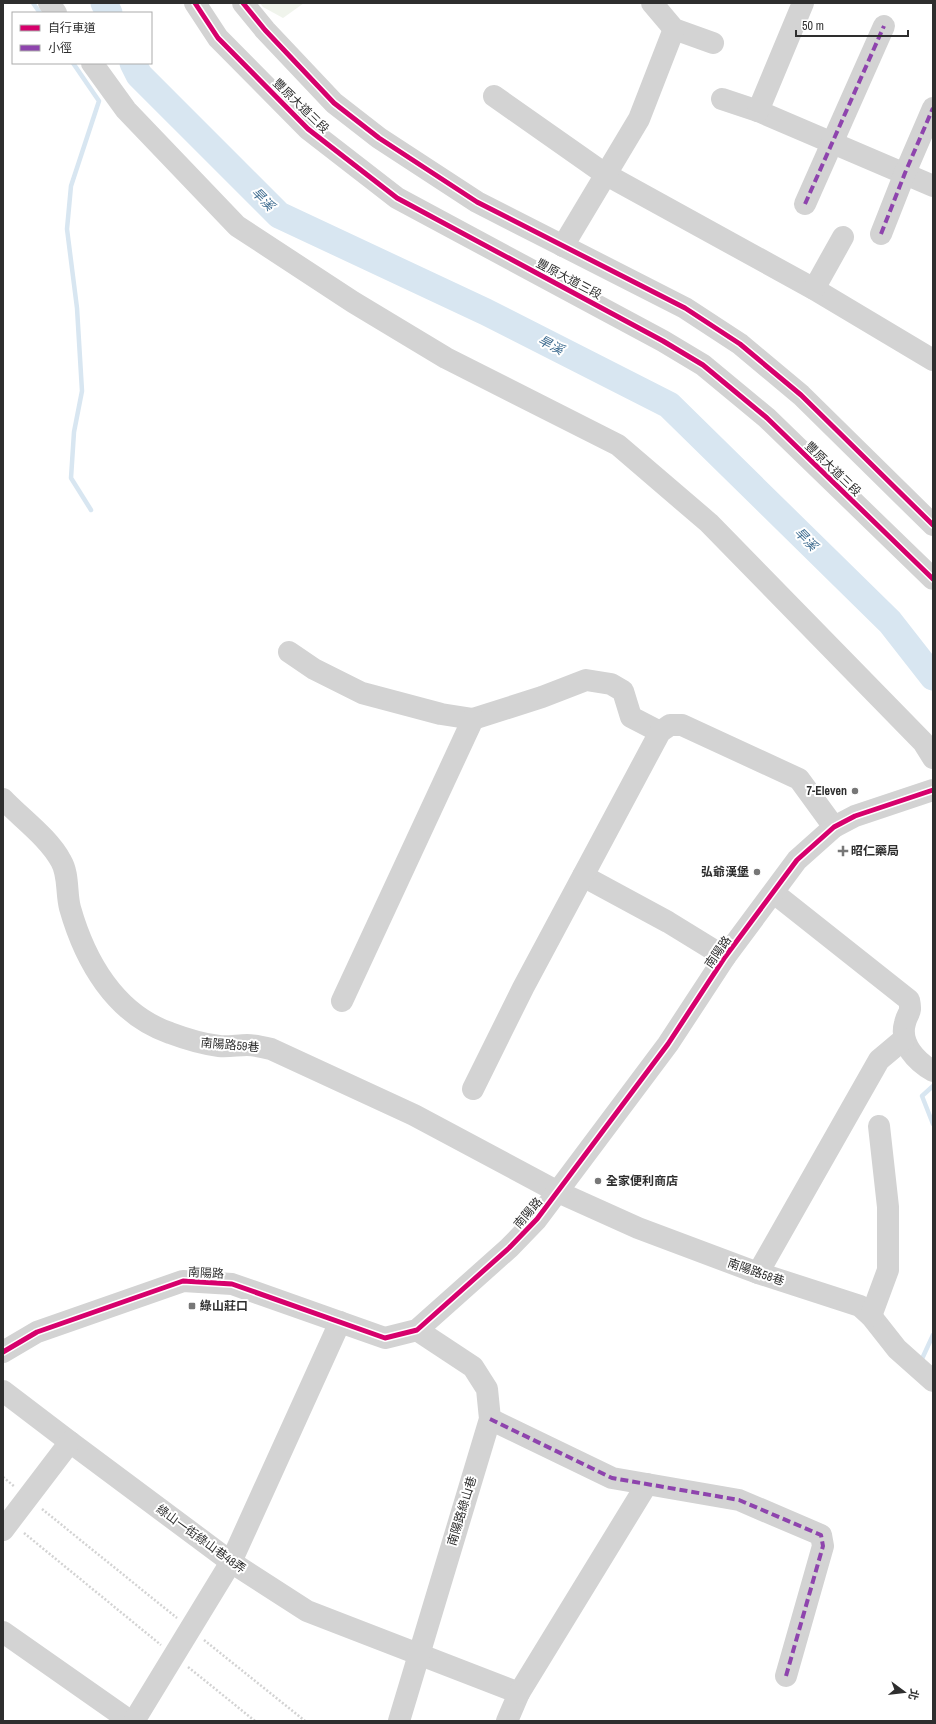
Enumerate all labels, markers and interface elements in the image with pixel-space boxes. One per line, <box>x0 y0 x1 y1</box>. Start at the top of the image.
legend <box>12 12 152 64</box>
scale bar <box>796 12 908 38</box>
text: 50 m <box>802 18 824 34</box>
text: 自行車道 <box>48 20 96 36</box>
text: 小徑 <box>48 40 72 56</box>
street label: 豐原大道三段 <box>270 75 332 137</box>
water label: 旱溪 <box>248 184 280 216</box>
street label: 豐原大道三段 <box>533 255 605 303</box>
water label: 旱溪 <box>536 332 568 359</box>
street label: 豐原大道三段 <box>802 438 864 500</box>
water label: 旱溪 <box>791 524 823 556</box>
place label: 7-Eleven <box>807 783 847 799</box>
marker: 7-Eleven <box>850 786 860 796</box>
place label: 昭仁藥局 <box>851 843 899 859</box>
marker: 昭仁藥局 <box>838 846 848 856</box>
place label: 弘爺漢堡 <box>701 864 749 880</box>
marker: 弘爺漢堡 <box>752 867 762 877</box>
street label: 南陽路 <box>701 933 735 971</box>
street label: 南陽路59巷 <box>200 1034 260 1056</box>
place label: 全家便利商店 <box>606 1173 678 1189</box>
marker: 全家便利商店 <box>593 1176 603 1186</box>
street label: 南陽路 <box>510 1194 546 1232</box>
street label: 南陽路58巷 <box>726 1255 786 1289</box>
street label: 南陽路 <box>188 1264 224 1282</box>
place label: 綠山莊口 <box>200 1298 248 1314</box>
marker: 綠山莊口 <box>187 1301 197 1311</box>
street label: 南陽路綠山巷 <box>444 1474 480 1548</box>
street label: 綠山一街綠山巷48弄 <box>153 1501 249 1577</box>
north arrow <box>884 1672 924 1712</box>
text: 北 <box>905 1687 922 1702</box>

